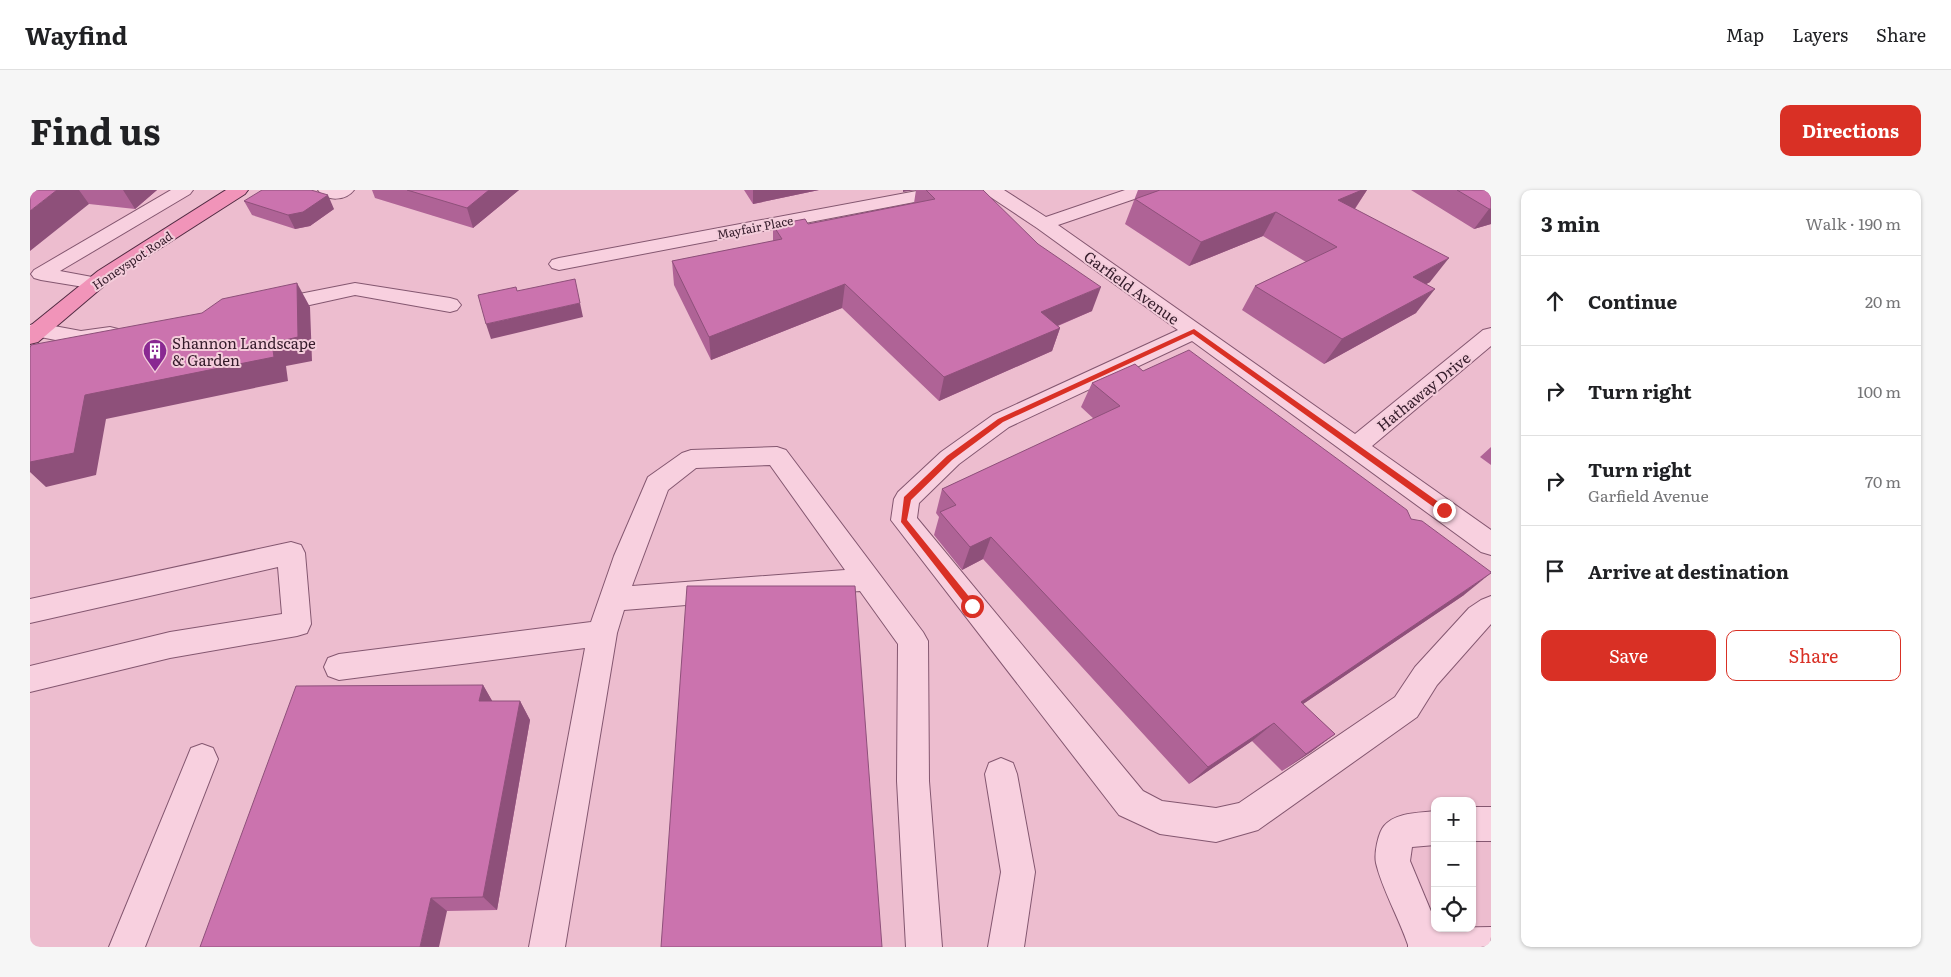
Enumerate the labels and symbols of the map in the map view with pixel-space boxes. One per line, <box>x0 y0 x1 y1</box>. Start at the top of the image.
street label: Mayfair Place <box>715 211 795 243</box>
street label: Honeyspot Road <box>88 226 176 294</box>
street label: Garfield Avenue <box>1079 244 1185 330</box>
place label: Shannon Landscape & Garden <box>172 331 316 371</box>
building icon: Shannon Landscape & Garden <box>142 338 168 372</box>
street label: Hathaway Drive <box>1371 346 1475 436</box>
route end <box>1433 499 1456 522</box>
route start <box>961 595 984 618</box>

